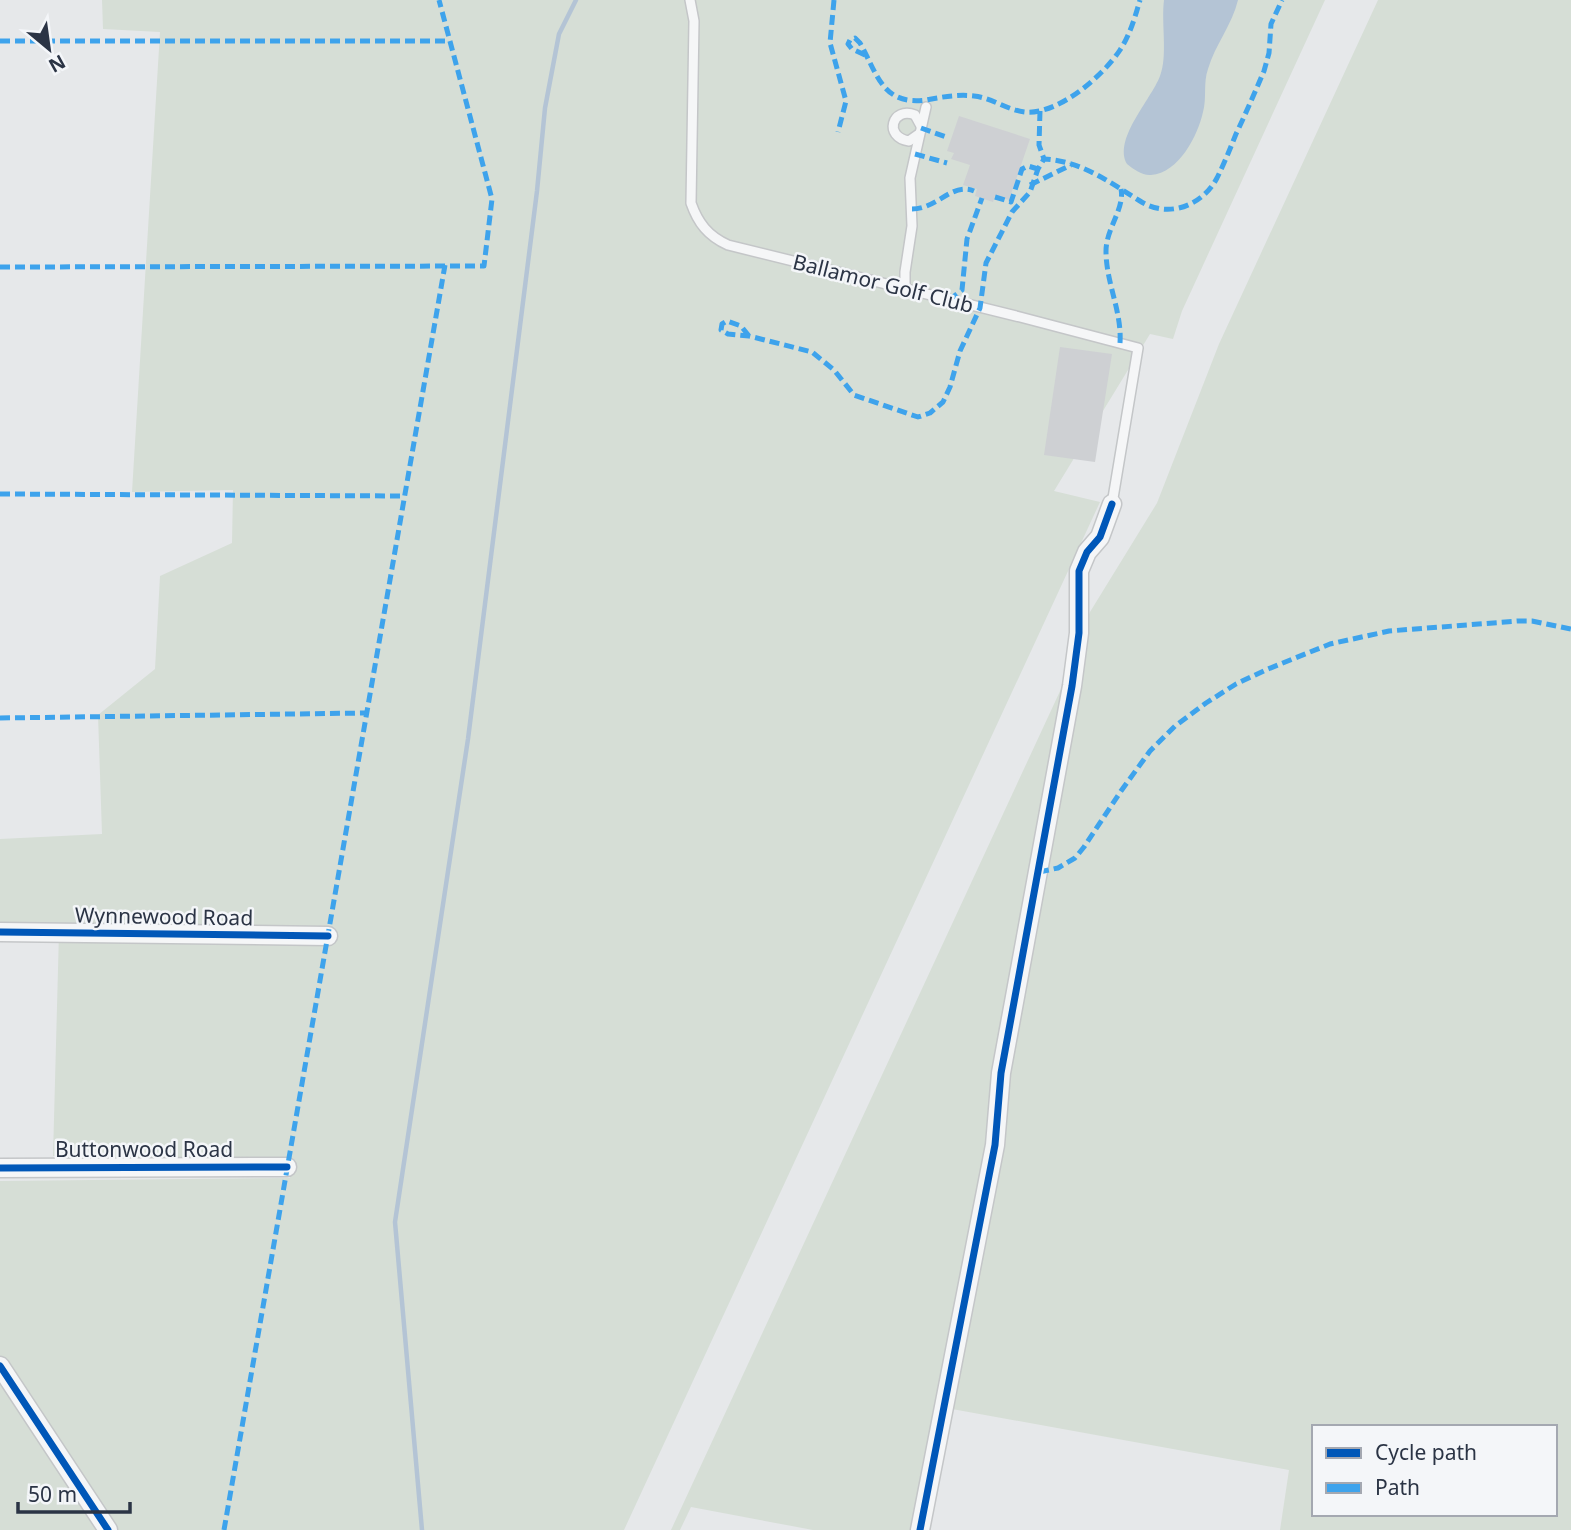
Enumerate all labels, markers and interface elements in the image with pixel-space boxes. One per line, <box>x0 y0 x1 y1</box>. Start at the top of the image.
north arrow <box>14 14 84 84</box>
text: N <box>44 49 70 79</box>
street label: Ballamor Golf Club <box>790 247 976 319</box>
street label: Wynnewood Road <box>75 900 253 932</box>
street label: Buttonwood Road <box>55 1135 233 1163</box>
legend <box>1312 1425 1557 1516</box>
text: Cycle path <box>1375 1438 1477 1466</box>
scale bar <box>18 1470 130 1514</box>
text: Path <box>1375 1473 1420 1501</box>
text: 50 m <box>28 1480 77 1508</box>

